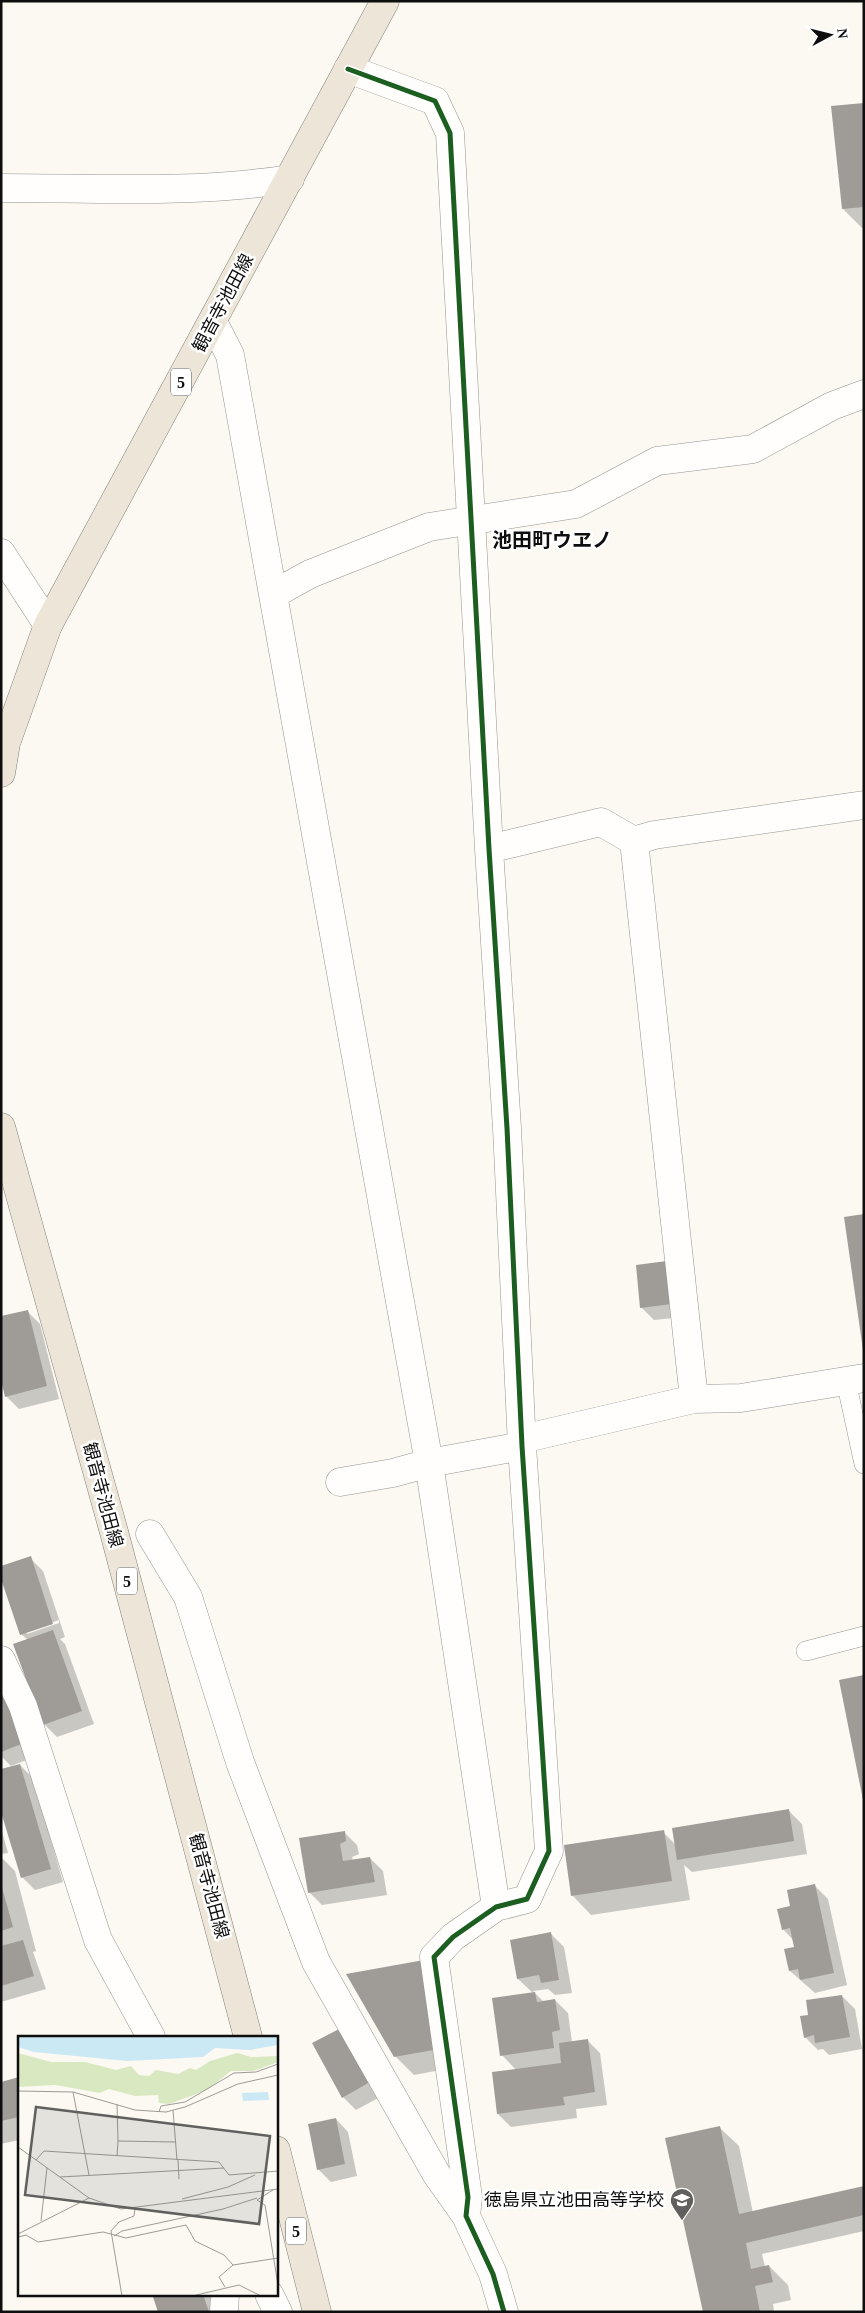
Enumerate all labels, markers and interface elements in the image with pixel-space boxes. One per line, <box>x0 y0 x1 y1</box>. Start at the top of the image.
north arrow <box>805 10 855 60</box>
text: N <box>834 28 850 39</box>
street label: 観音寺池田線 <box>189 251 257 355</box>
road number: 5 <box>171 368 191 396</box>
district label: 池田町ウヱノ <box>492 529 612 551</box>
street label: 観音寺池田線 <box>79 1440 127 1550</box>
road number: 5 <box>117 1568 137 1594</box>
street label: 観音寺池田線 <box>185 1831 233 1941</box>
inset map <box>18 2036 278 2296</box>
school or university icon: 徳島県立池田高等学校 <box>669 2187 695 2221</box>
place label: 徳島県立池田高等学校 <box>484 2190 664 2210</box>
road number: 5 <box>286 2218 306 2244</box>

